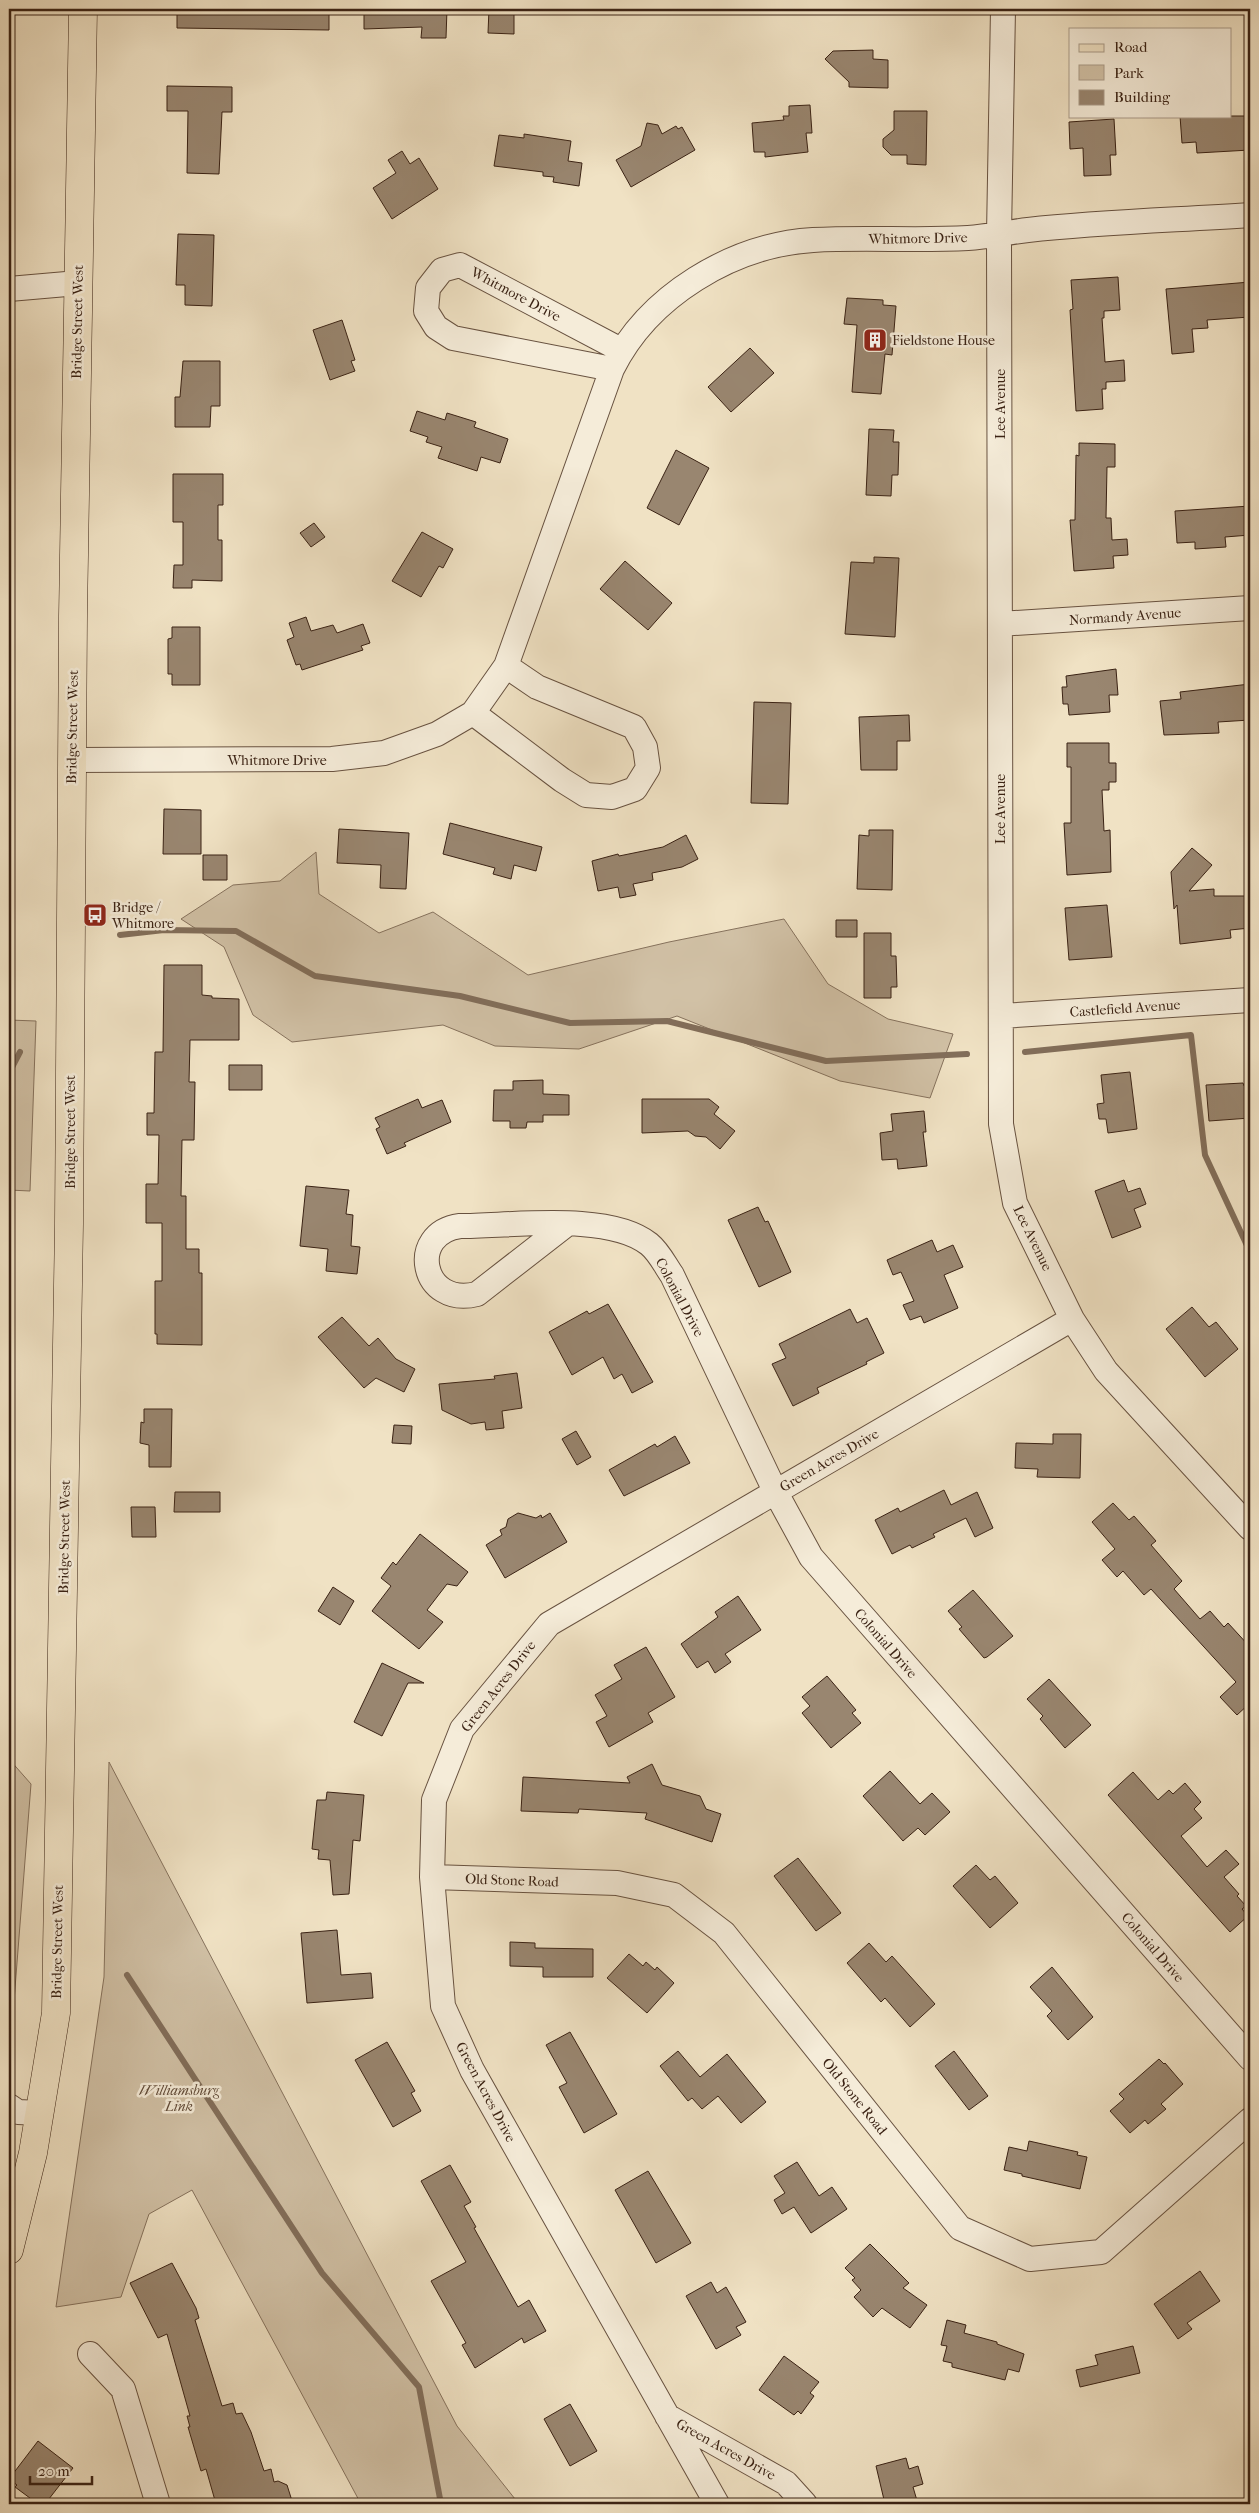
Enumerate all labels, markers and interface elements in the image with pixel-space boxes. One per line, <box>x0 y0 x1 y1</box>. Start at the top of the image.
legend <box>1069 28 1232 118</box>
text: Road <box>1114 38 1148 56</box>
text: Park <box>1114 64 1144 82</box>
text: Building <box>1114 88 1171 106</box>
street label: Whitmore Drive <box>867 229 968 248</box>
street label: Whitmore Drive <box>467 263 564 325</box>
street label: Bridge Street West <box>68 265 87 379</box>
building icon: Fieldstone House <box>862 327 888 353</box>
place label: Fieldstone House <box>892 332 995 349</box>
street label: Lee Avenue <box>992 369 1009 439</box>
street label: Normandy Avenue <box>1068 604 1182 629</box>
street label: Bridge Street West <box>63 670 82 784</box>
street label: Whitmore Drive <box>226 752 327 769</box>
street label: Lee Avenue <box>992 774 1009 844</box>
place label: Bridge / Whitmore <box>111 899 174 932</box>
bus stop icon: Bridge / Whitmore <box>82 902 108 928</box>
street label: Castlefield Avenue <box>1069 996 1181 1021</box>
street label: Bridge Street West <box>62 1075 79 1189</box>
street label: Lee Avenue <box>1009 1203 1056 1274</box>
street label: Colonial Drive <box>652 1255 708 1340</box>
street label: Green Acres Drive <box>777 1425 882 1496</box>
street label: Bridge Street West <box>55 1480 74 1594</box>
street label: Colonial Drive <box>851 1605 921 1682</box>
street label: Green Acres Drive <box>457 1637 539 1735</box>
street label: Old Stone Road <box>465 1870 560 1891</box>
street label: Bridge Street West <box>48 1885 67 1999</box>
street label: Colonial Drive <box>1118 1909 1188 1986</box>
street label: Green Acres Drive <box>452 2039 519 2145</box>
street label: Old Stone Road <box>818 2054 891 2138</box>
park label: Williamsburg Link <box>139 2082 220 2115</box>
street label: Green Acres Drive <box>673 2415 779 2484</box>
scale bar <box>30 2453 92 2485</box>
text: 20 m <box>38 2462 70 2480</box>

